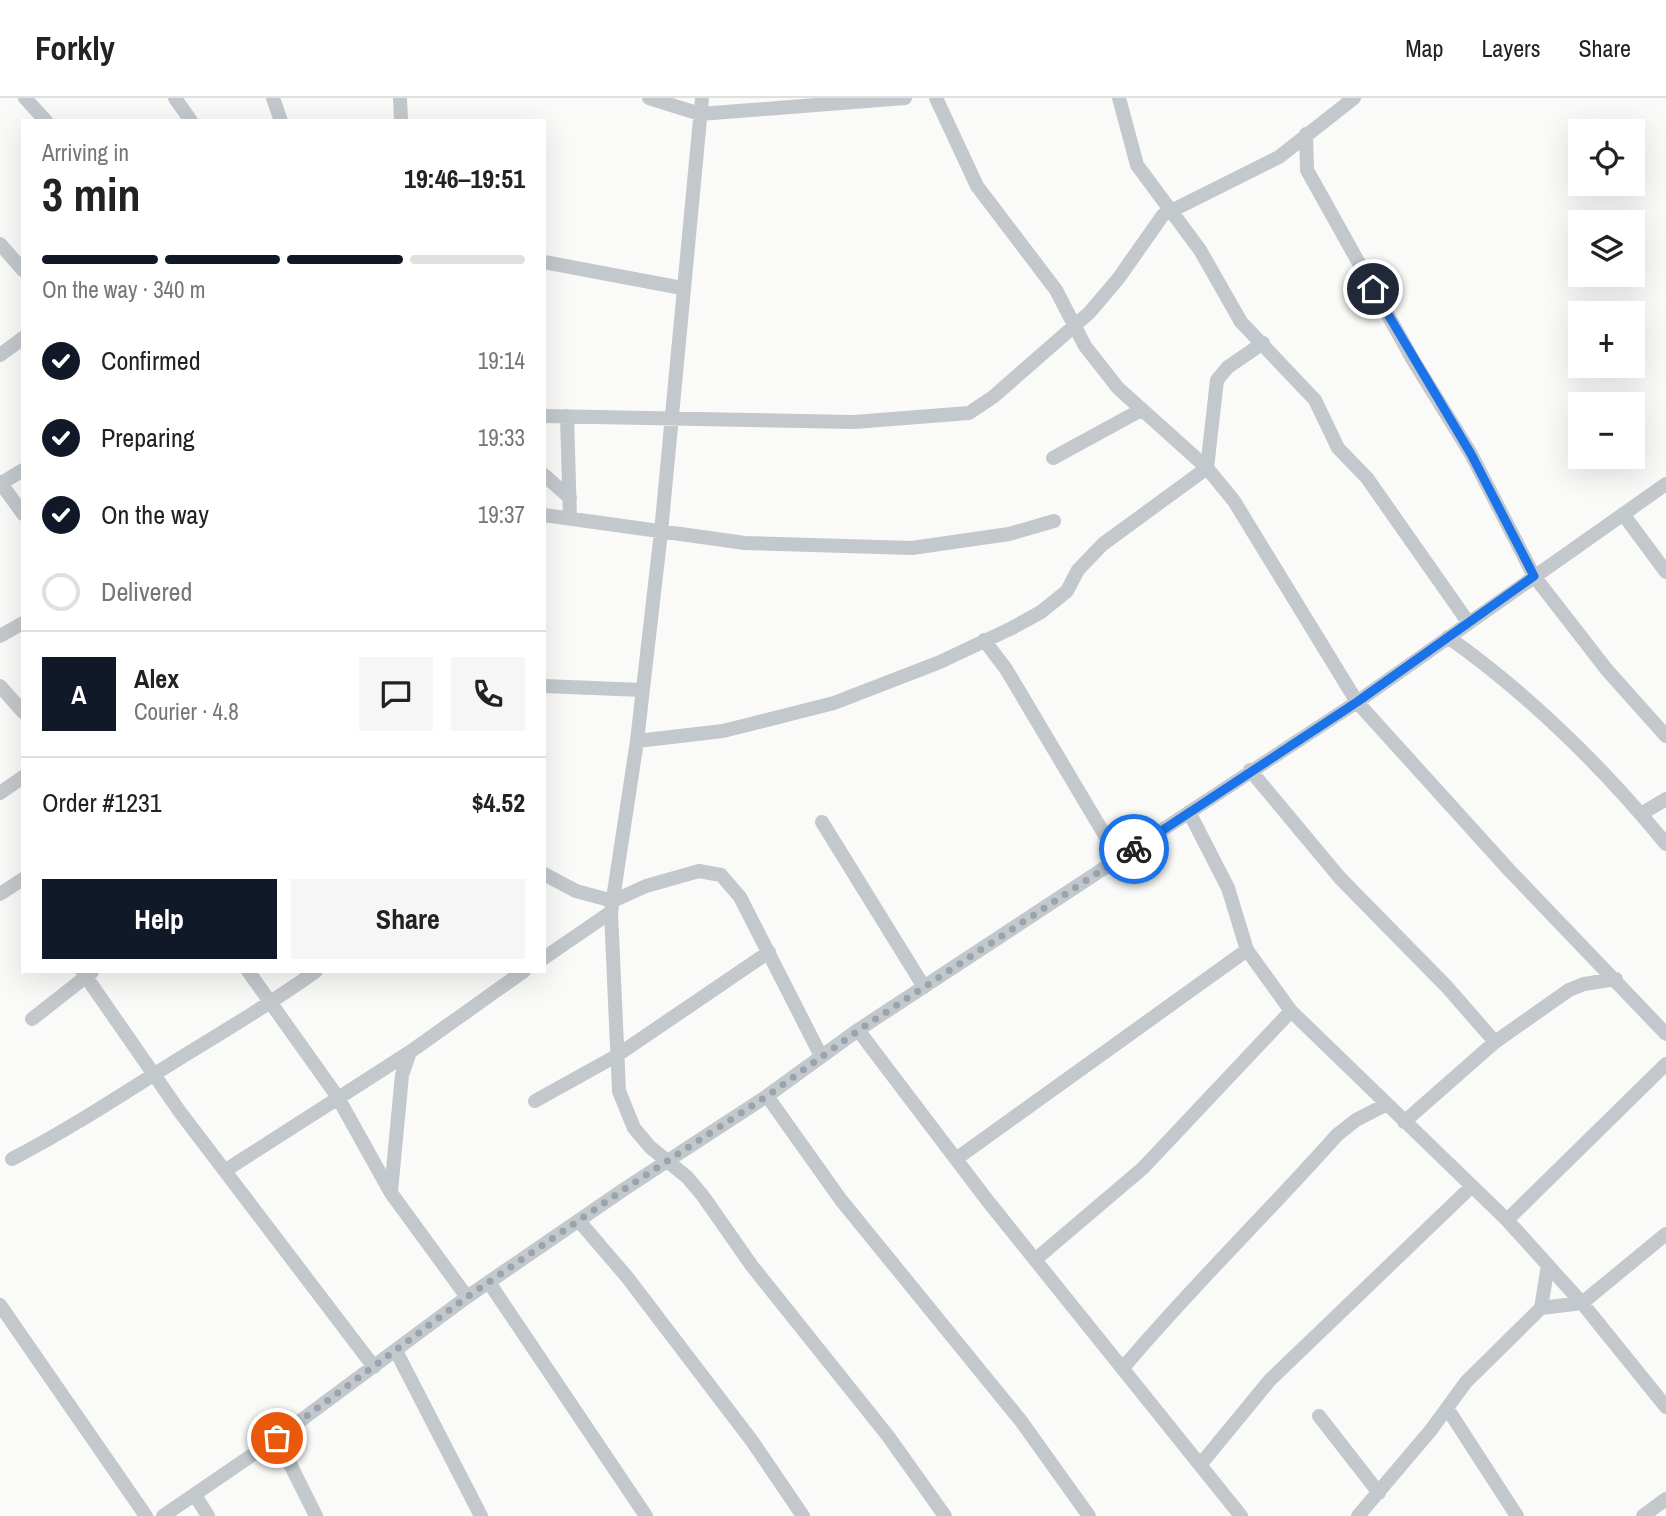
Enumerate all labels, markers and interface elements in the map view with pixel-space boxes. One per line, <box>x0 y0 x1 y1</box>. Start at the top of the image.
text: Forkly <box>35 26 115 70</box>
text: Map <box>1405 32 1443 64</box>
text: Layers <box>1481 32 1540 64</box>
text: Share <box>1578 32 1631 64</box>
map controls <box>1568 119 1645 469</box>
button: locate <box>1568 119 1645 196</box>
text: Arriving in <box>42 137 129 168</box>
text: 19:46–19:51 <box>404 161 525 196</box>
text: 3 min <box>42 163 141 225</box>
button: layers <box>1568 210 1645 287</box>
pin <box>1343 259 1403 319</box>
icon: home <box>1354 270 1392 308</box>
text: On the way · 340 m <box>42 274 206 305</box>
button: + <box>1568 301 1645 378</box>
icon: check <box>42 342 80 380</box>
text: Confirmed <box>101 343 201 378</box>
text: 19:14 <box>478 345 525 376</box>
button: − <box>1568 392 1645 469</box>
icon: check <box>42 419 80 457</box>
text: Preparing <box>101 420 195 455</box>
text: 19:33 <box>478 422 525 453</box>
icon: check <box>42 496 80 534</box>
text: On the way <box>101 497 209 532</box>
text: 19:37 <box>478 499 525 530</box>
text: Delivered <box>101 574 192 609</box>
button: chat <box>359 657 433 731</box>
button: phone <box>451 657 525 731</box>
text: Alex <box>134 661 179 696</box>
text: A <box>71 677 87 712</box>
text: Courier · 4.8 <box>134 696 239 727</box>
text: Order #1231 <box>42 785 162 820</box>
text: $4.52 <box>472 785 525 820</box>
courier <box>1099 814 1169 884</box>
icon: bike <box>1115 830 1153 868</box>
button: Help <box>42 879 277 959</box>
button: Share <box>291 879 525 959</box>
pin <box>247 1408 307 1468</box>
icon: bag <box>258 1419 296 1457</box>

